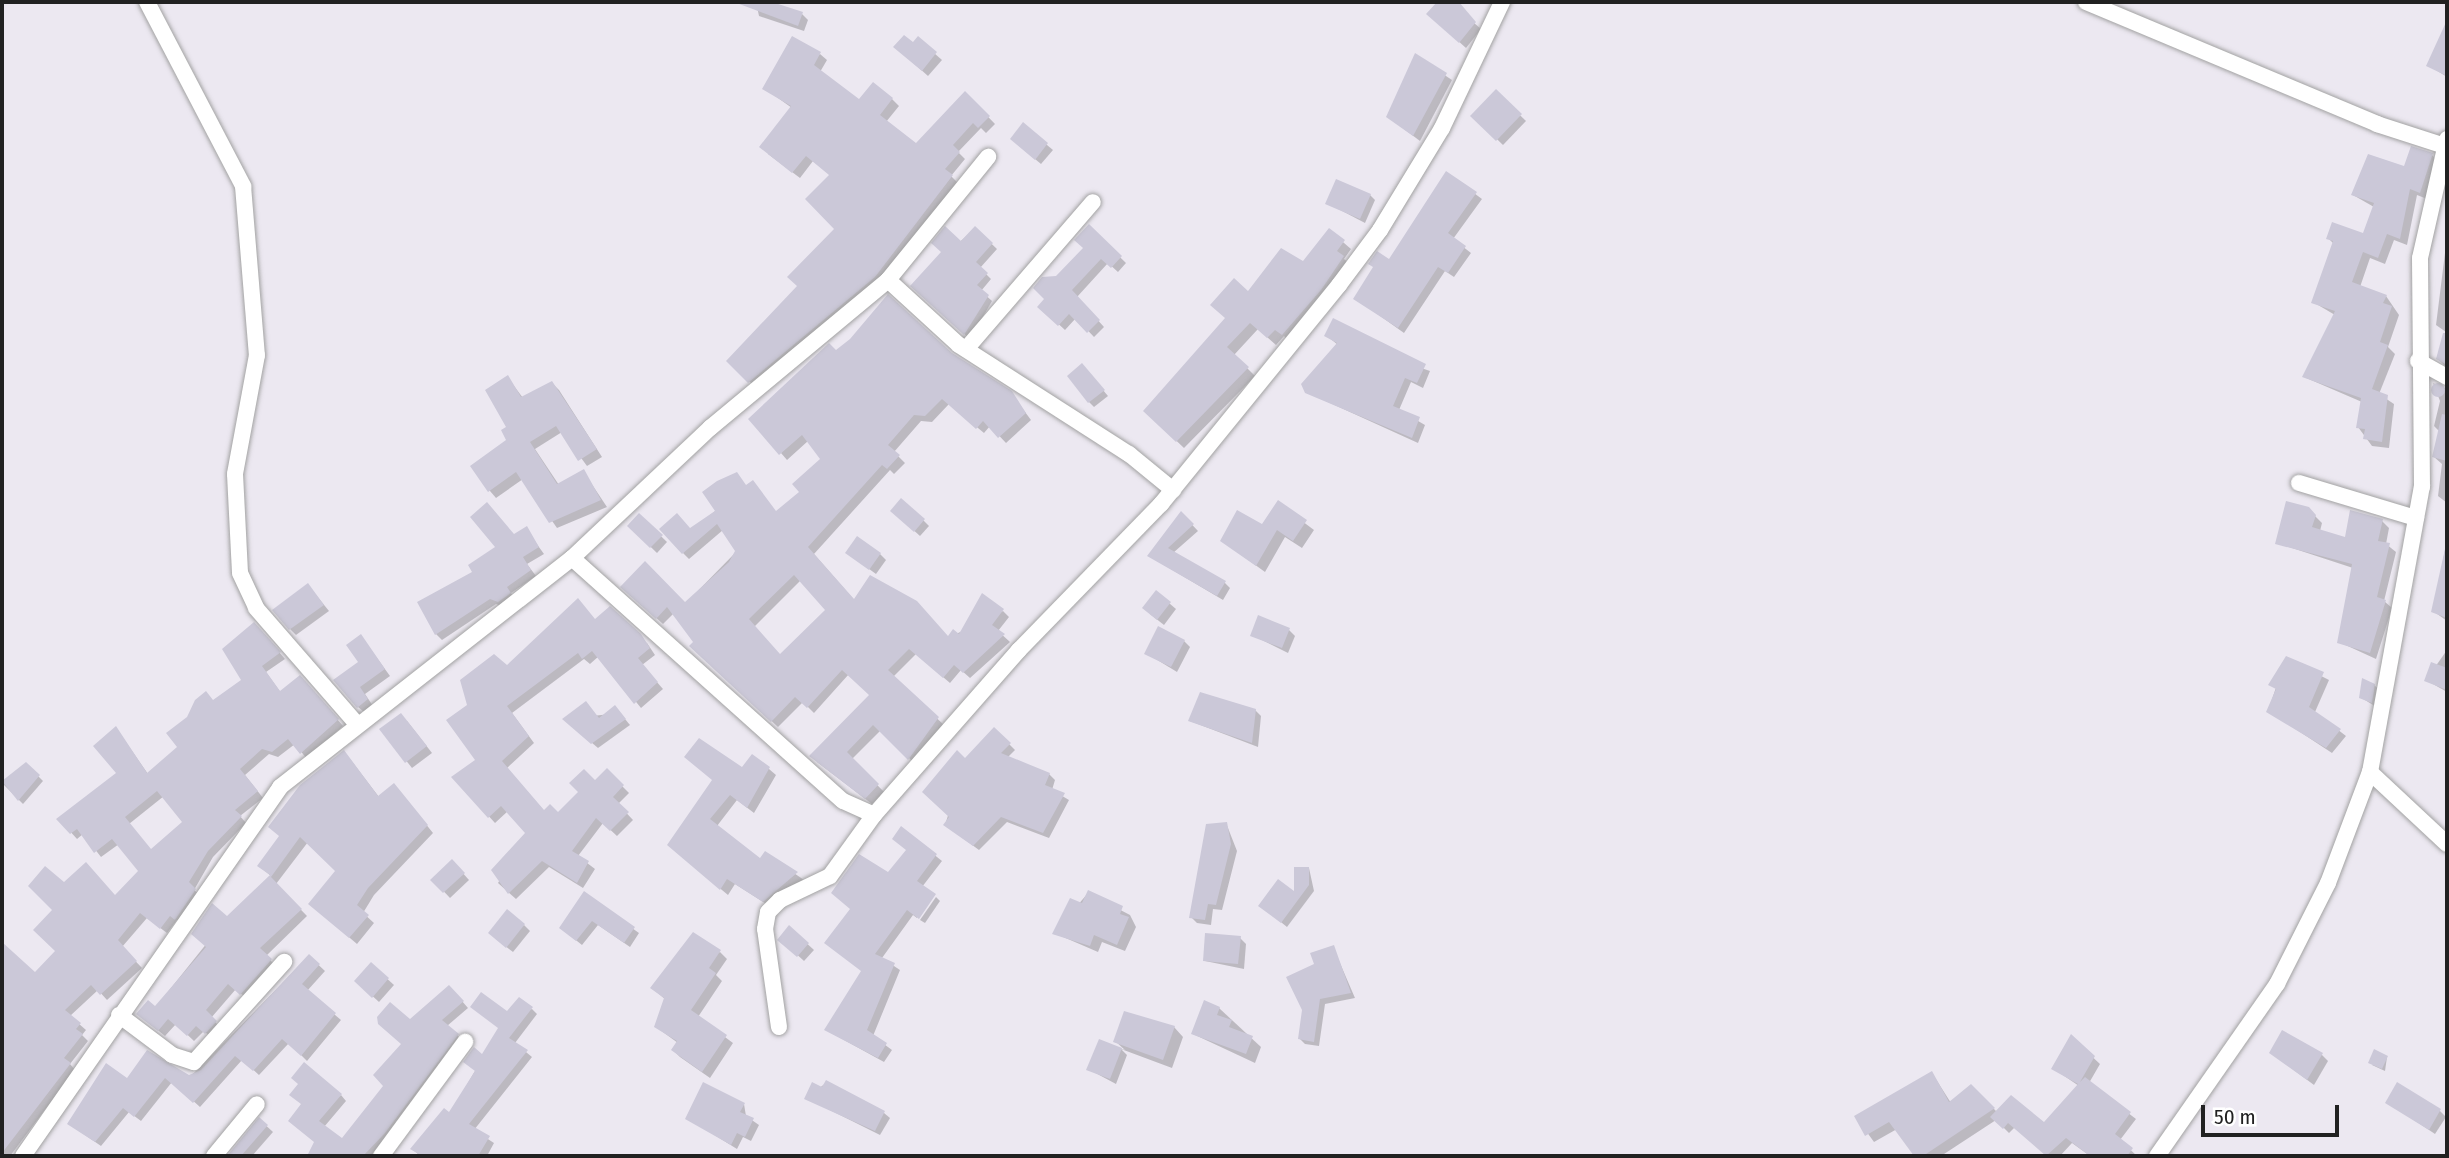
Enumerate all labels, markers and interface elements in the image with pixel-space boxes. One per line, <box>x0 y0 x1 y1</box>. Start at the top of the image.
scale bar <box>2204 1092 2342 1136</box>
text: 50 m <box>2214 1104 2256 1130</box>

